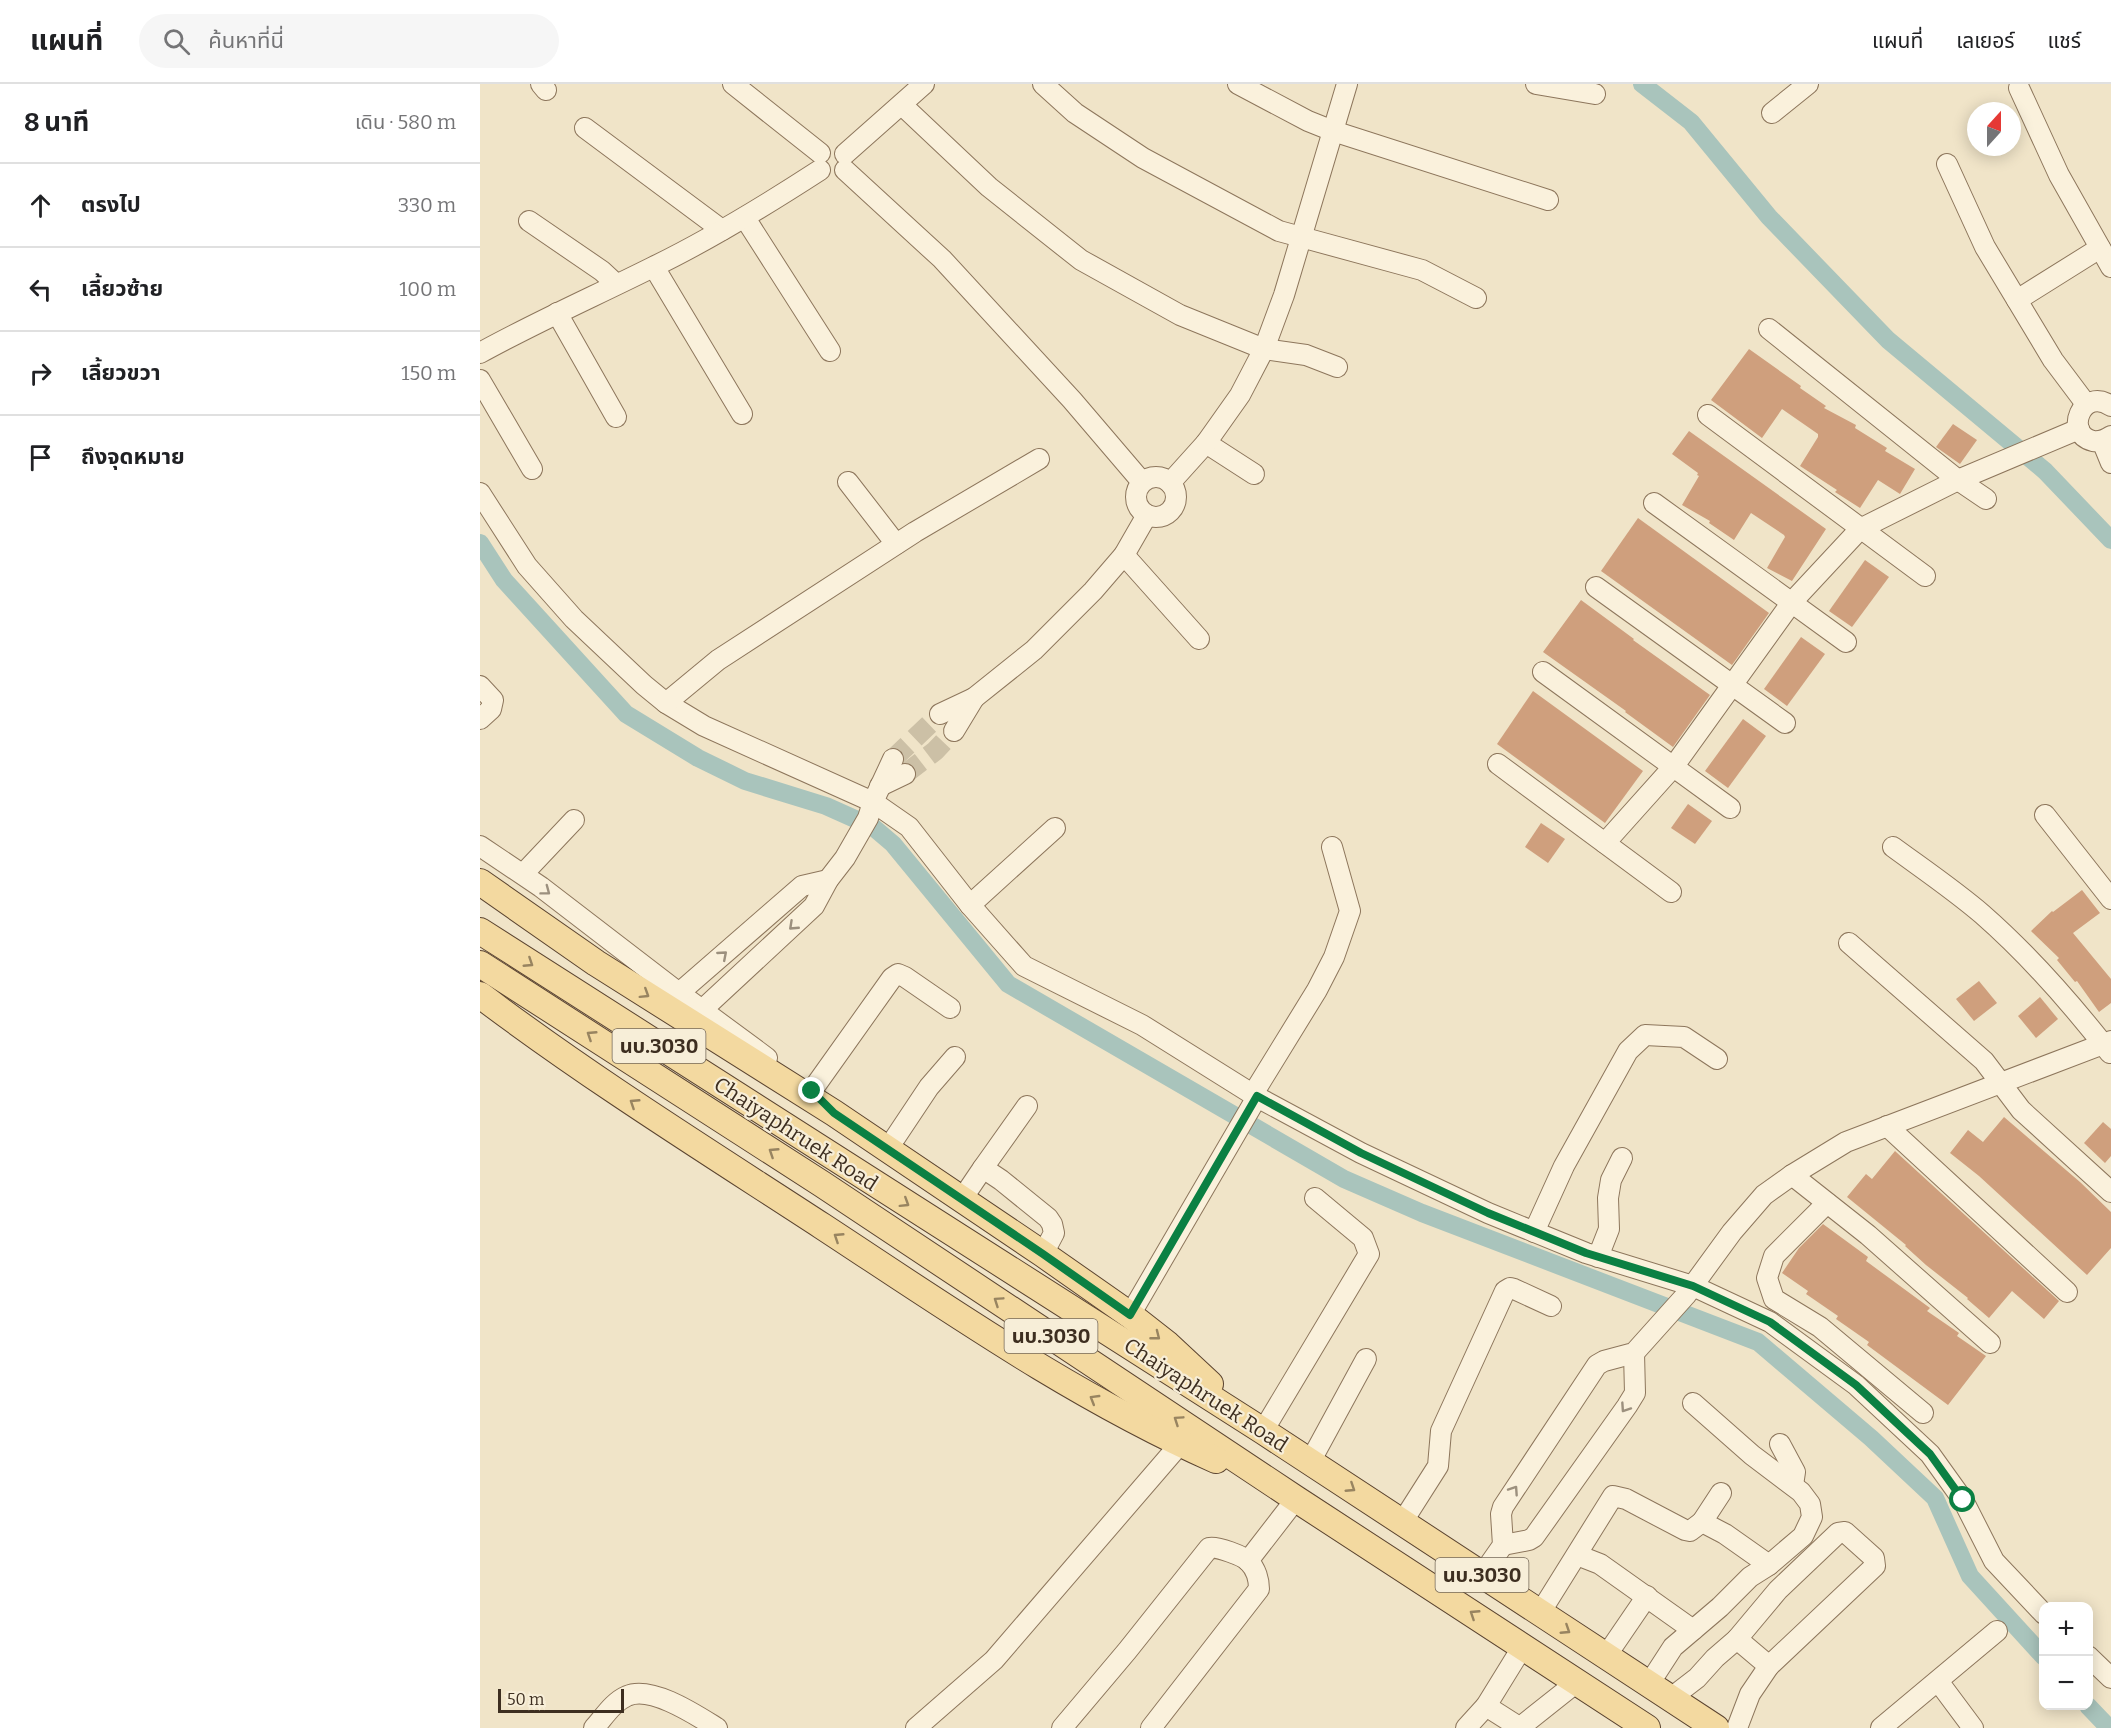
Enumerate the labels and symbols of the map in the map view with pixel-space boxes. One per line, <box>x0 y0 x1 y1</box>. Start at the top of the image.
north arrow <box>1967 102 2021 156</box>
one-way arrow <box>539 883 550 894</box>
one-way arrow <box>789 918 800 929</box>
one-way arrow <box>716 951 727 962</box>
one-way arrow <box>522 956 533 967</box>
one-way arrow <box>638 987 649 998</box>
road number: นบ.3030 <box>612 1029 705 1063</box>
one-way arrow <box>587 1032 598 1043</box>
street label: Chaiyaphruek Road <box>709 1071 883 1197</box>
route end <box>798 1077 824 1103</box>
one-way arrow <box>630 1099 641 1110</box>
one-way arrow <box>769 1148 779 1160</box>
one-way arrow <box>899 1196 909 1208</box>
one-way arrow <box>834 1233 845 1244</box>
one-way arrow <box>994 1297 1005 1308</box>
road number: นบ.3030 <box>1004 1319 1098 1353</box>
one-way arrow <box>1150 1328 1161 1339</box>
street label: Chaiyaphruek Road <box>1119 1332 1293 1458</box>
one-way arrow <box>1090 1395 1100 1407</box>
one-way arrow <box>1621 1401 1632 1412</box>
one-way arrow <box>1174 1416 1184 1428</box>
one-way arrow <box>1344 1481 1355 1492</box>
one-way arrow <box>1507 1486 1518 1497</box>
route start <box>1949 1486 1975 1512</box>
road number: นบ.3030 <box>1436 1558 1528 1592</box>
one-way arrow <box>1469 1611 1480 1622</box>
one-way arrow <box>1559 1623 1570 1634</box>
scale bar <box>498 1686 624 1714</box>

